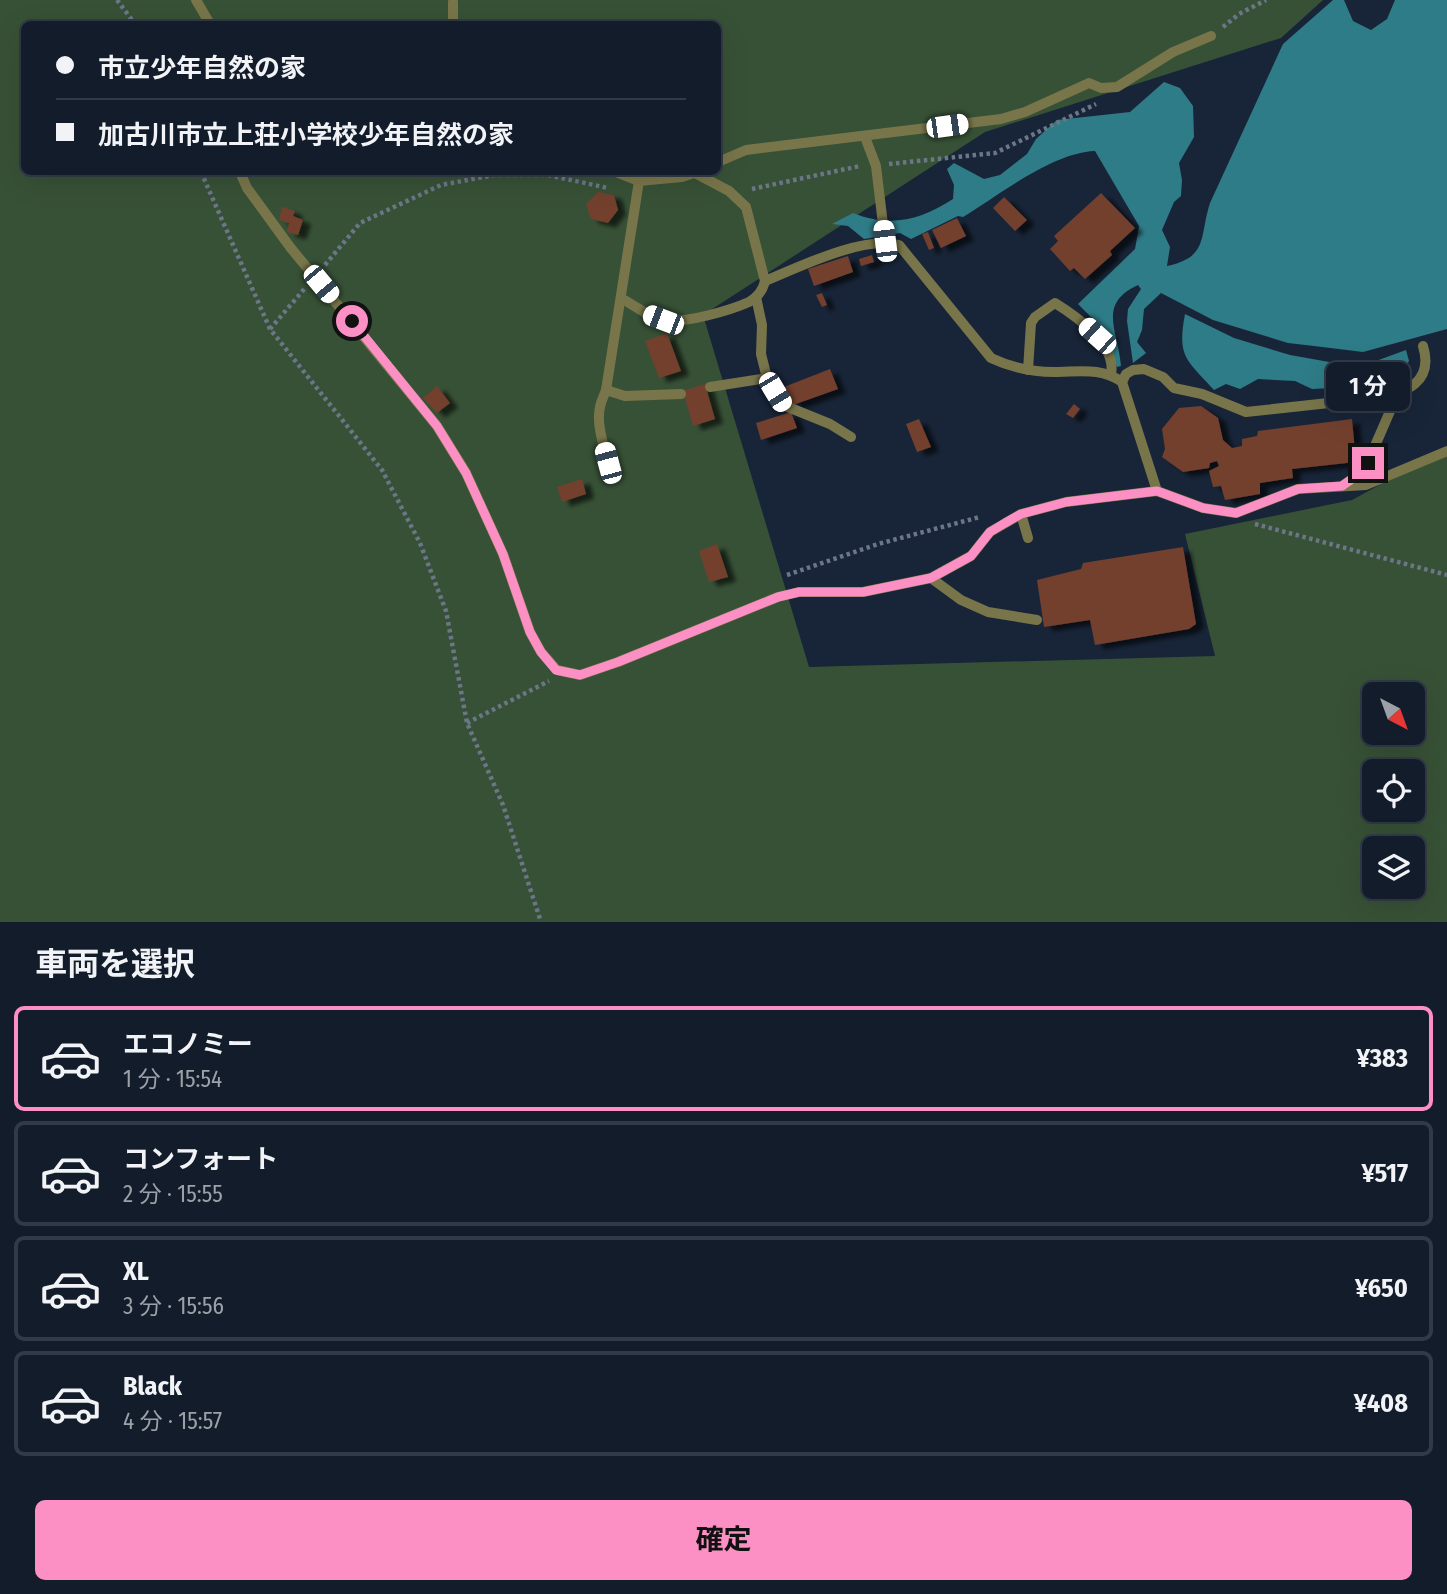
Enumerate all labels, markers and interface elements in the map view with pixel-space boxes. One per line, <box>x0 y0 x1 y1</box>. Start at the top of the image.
text: 市立少年自然の家 <box>98 53 306 84</box>
car <box>925 113 970 139</box>
text: 加古川市立上荘小学校少年自然の家 <box>98 120 514 151</box>
car <box>873 219 898 263</box>
car <box>300 261 343 307</box>
car <box>640 303 687 337</box>
route start <box>336 305 368 337</box>
car <box>1075 314 1120 358</box>
callout: 1 分 <box>1326 362 1410 410</box>
car <box>756 369 795 415</box>
text: 1 分 <box>1349 372 1387 400</box>
car <box>593 440 624 486</box>
route end <box>1352 447 1384 479</box>
north arrow <box>1362 682 1424 746</box>
map controls <box>1362 682 1425 899</box>
button: locate <box>1362 759 1425 822</box>
button: layers <box>1362 836 1425 899</box>
text: 車両を選択 <box>35 945 195 983</box>
icon: car <box>39 1027 102 1090</box>
text: エコノミー <box>123 1029 253 1060</box>
text: ¥383 <box>1356 1043 1408 1074</box>
text: 1 分 · 15:54 <box>123 1065 222 1093</box>
icon: car <box>39 1142 102 1205</box>
text: コンフォート <box>123 1144 278 1175</box>
text: ¥517 <box>1361 1158 1408 1189</box>
text: 2 分 · 15:55 <box>123 1180 223 1208</box>
text: XL <box>123 1256 149 1287</box>
icon: car <box>39 1257 102 1320</box>
text: ¥650 <box>1355 1273 1408 1304</box>
text: 3 分 · 15:56 <box>123 1292 224 1320</box>
text: Black <box>123 1371 182 1402</box>
icon: car <box>39 1372 102 1435</box>
text: ¥408 <box>1354 1388 1408 1419</box>
text: 4 分 · 15:57 <box>123 1407 222 1435</box>
button: 確定 <box>35 1500 1412 1580</box>

